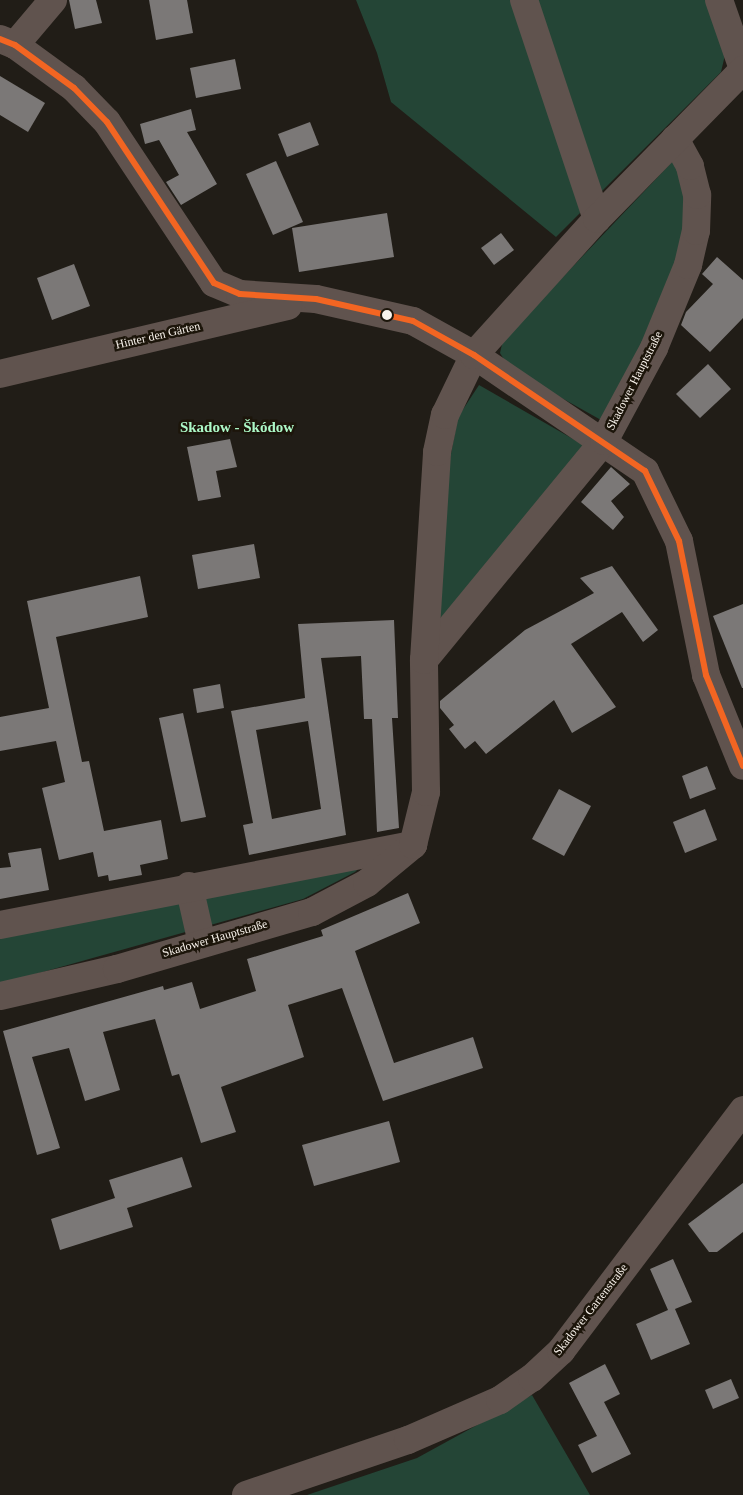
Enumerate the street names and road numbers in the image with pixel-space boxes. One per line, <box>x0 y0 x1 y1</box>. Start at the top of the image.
street label: Hinter den Gärten <box>114 319 202 353</box>
street label: Skadower Hauptstraße <box>604 329 666 433</box>
street label: Skadower Hauptstraße <box>161 917 269 961</box>
street label: Skadower Gartenstraße <box>551 1261 631 1359</box>

